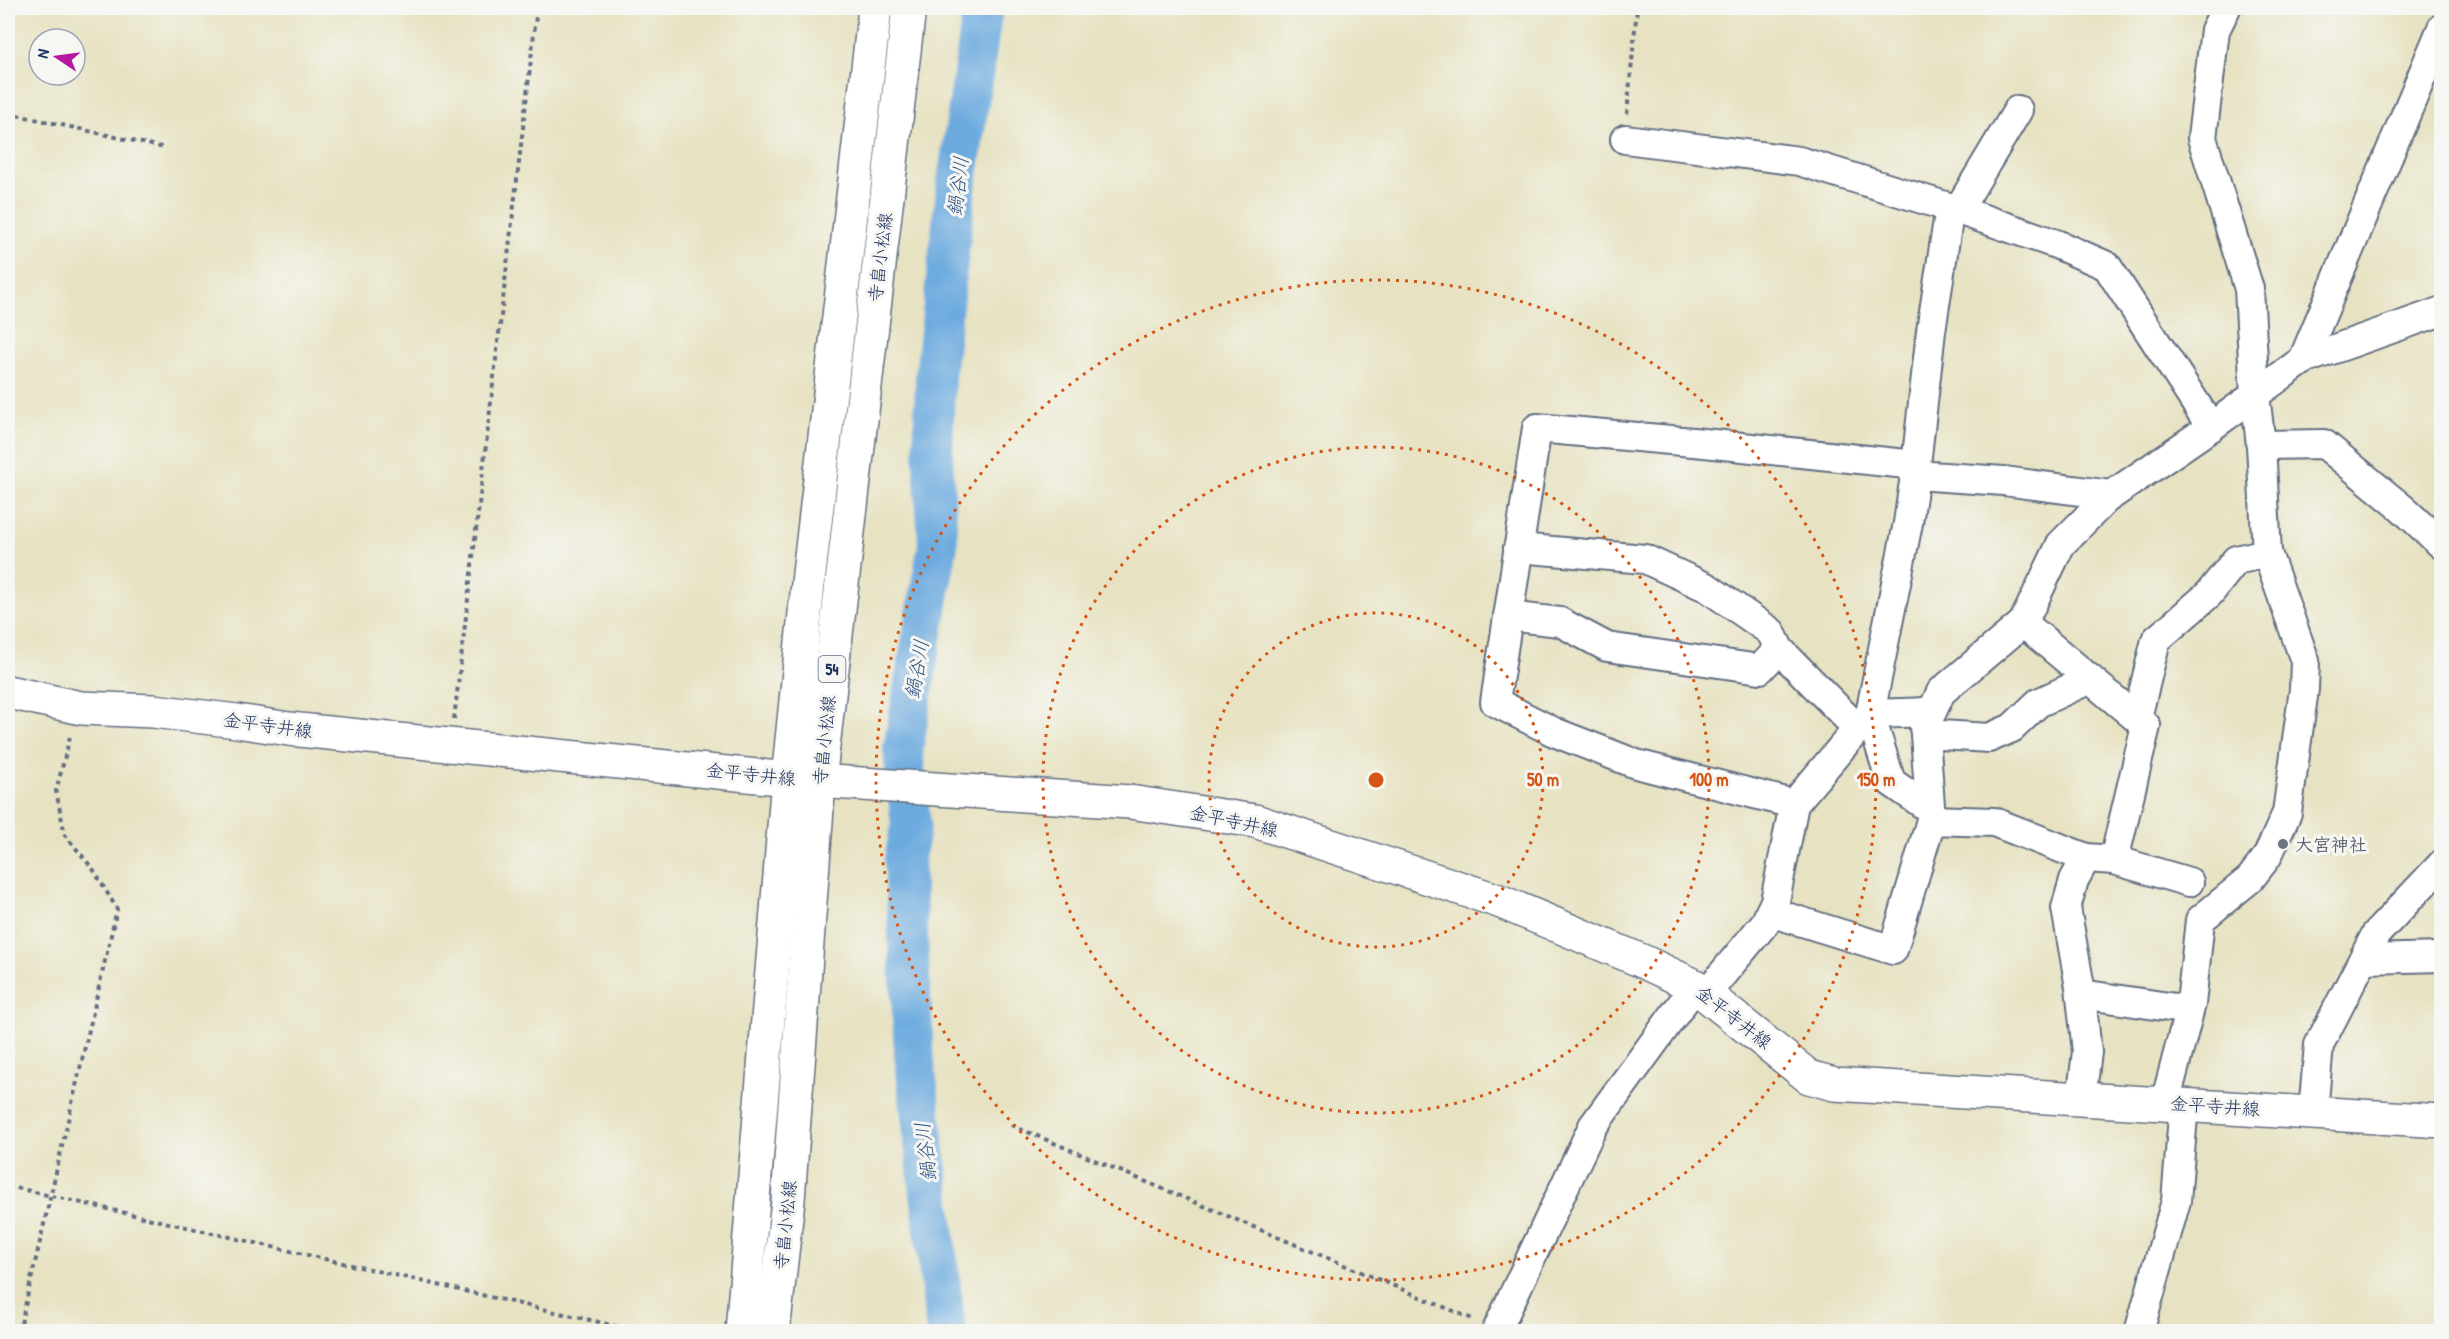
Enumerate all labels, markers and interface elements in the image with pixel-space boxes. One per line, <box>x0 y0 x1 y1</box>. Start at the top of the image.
north arrow <box>27 27 87 87</box>
text: N <box>31 47 54 60</box>
water label: 鍋谷川 <box>940 155 974 217</box>
street label: 寺畠小松線 <box>862 211 898 303</box>
water label: 鍋谷川 <box>897 637 935 701</box>
road number: 54 <box>818 656 846 682</box>
street label: 寺畠小松線 <box>807 694 841 786</box>
street label: 金平寺井線 <box>222 706 314 744</box>
street label: 金平寺井線 <box>705 757 797 791</box>
text: 50 m <box>1527 767 1559 792</box>
text: 100 m <box>1689 767 1729 792</box>
text: 150 m <box>1857 767 1895 792</box>
centre of rings <box>1366 770 1386 790</box>
street label: 金平寺井線 <box>1187 799 1281 843</box>
place label: 大宮神社 <box>2295 832 2367 857</box>
marker: 大宮神社 <box>2276 837 2290 851</box>
street label: 金平寺井線 <box>1691 979 1777 1055</box>
street label: 金平寺井線 <box>2169 1090 2261 1122</box>
water label: 鍋谷川 <box>908 1121 942 1183</box>
street label: 寺畠小松線 <box>768 1179 802 1271</box>

